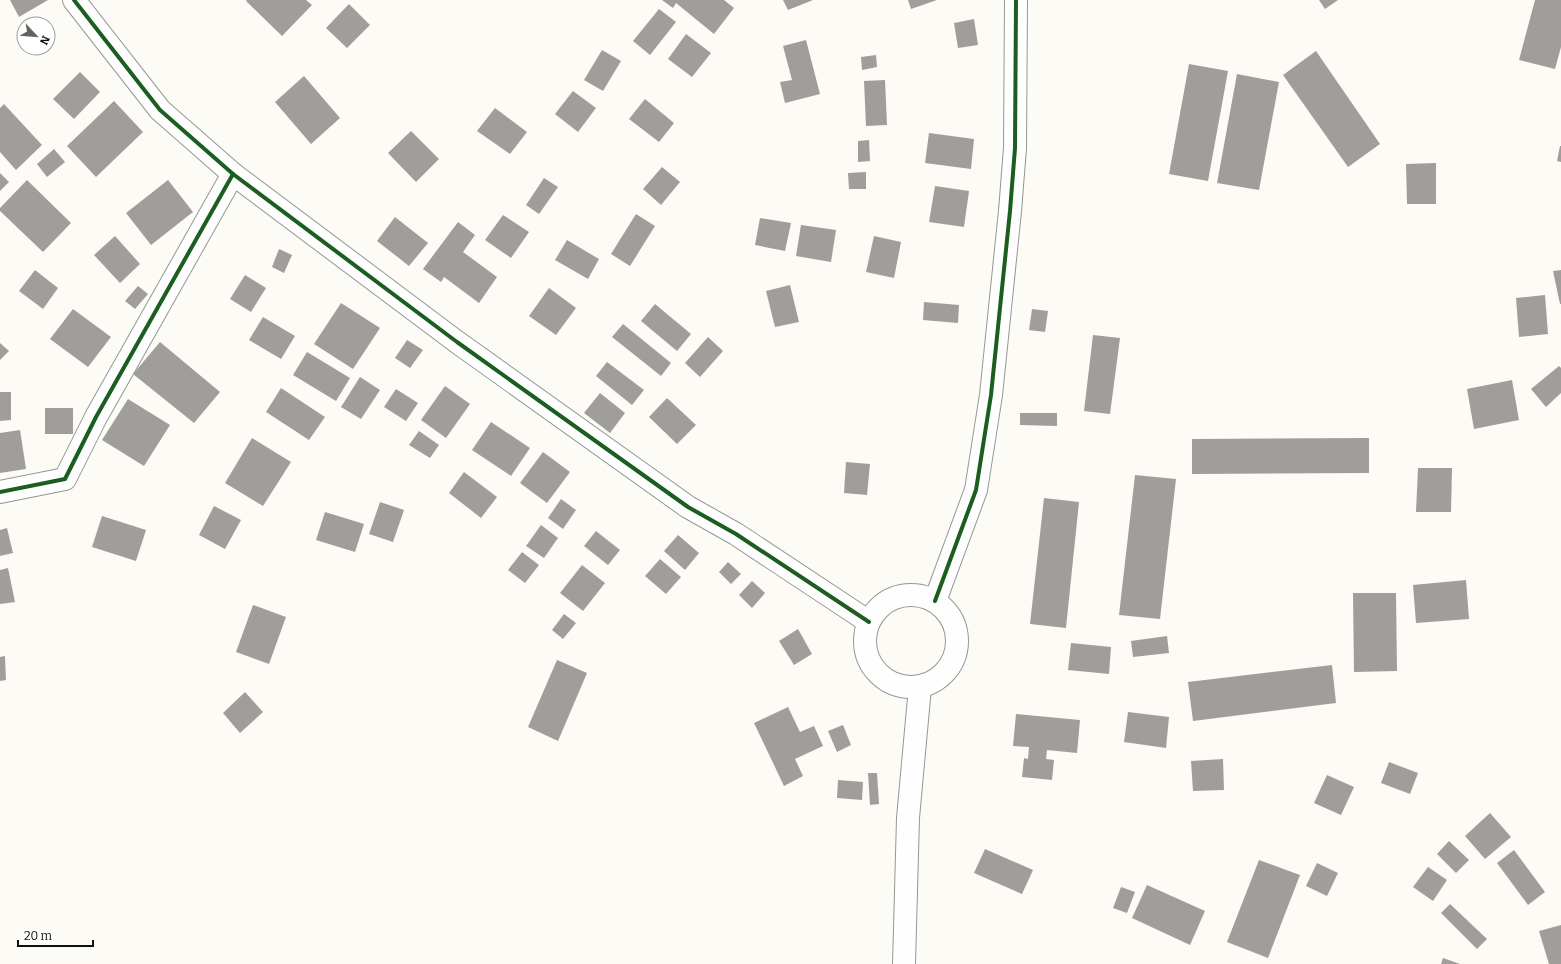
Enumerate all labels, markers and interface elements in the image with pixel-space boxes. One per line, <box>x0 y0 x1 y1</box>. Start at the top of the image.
north arrow <box>16 16 56 56</box>
text: N <box>37 33 52 47</box>
scale bar <box>18 922 93 948</box>
text: 20 m <box>24 929 53 943</box>

